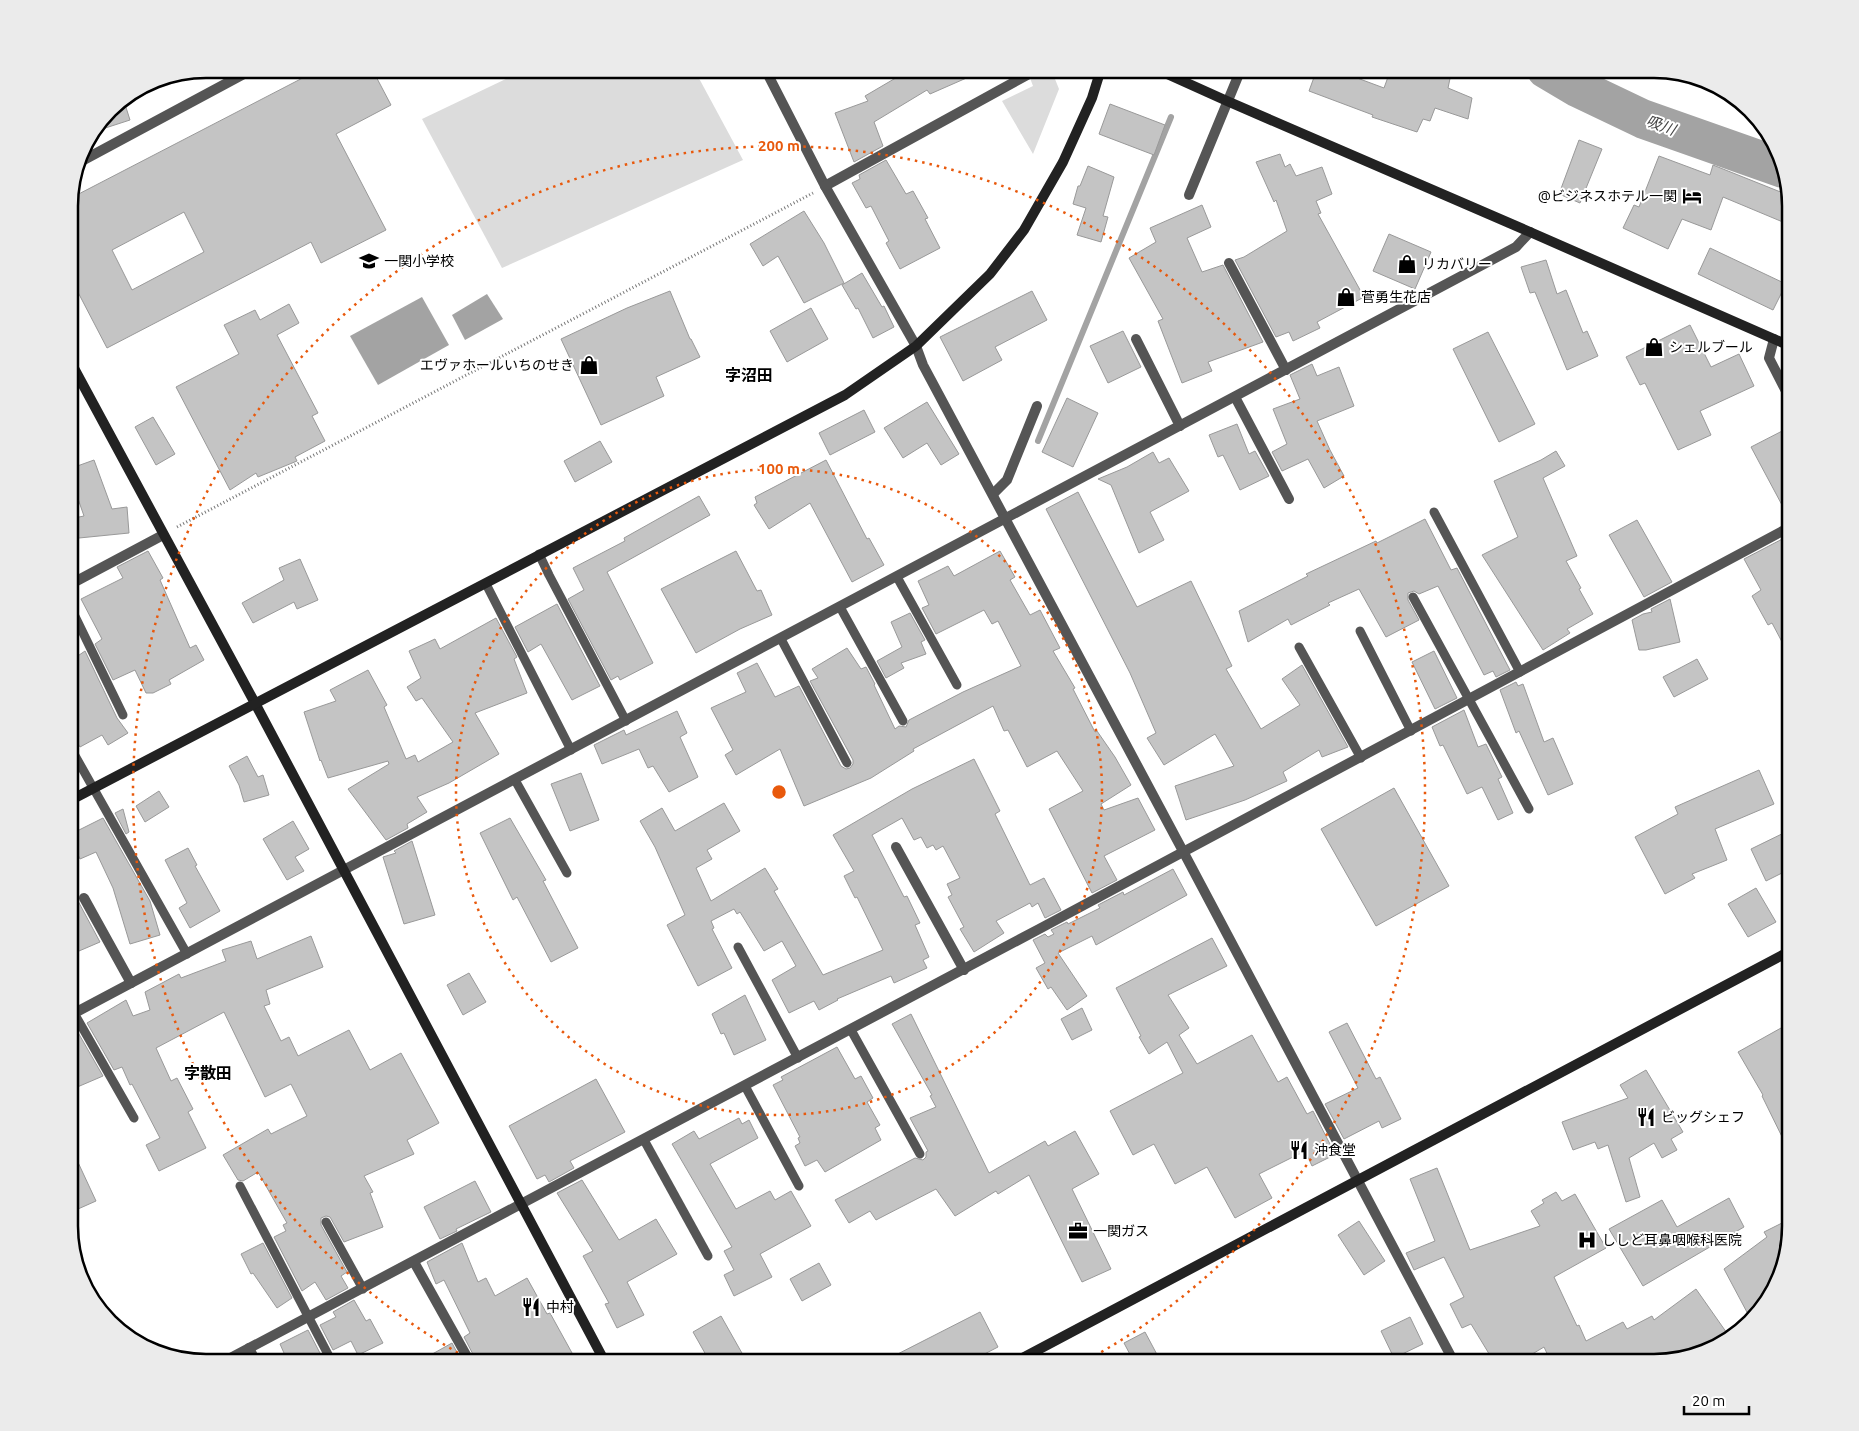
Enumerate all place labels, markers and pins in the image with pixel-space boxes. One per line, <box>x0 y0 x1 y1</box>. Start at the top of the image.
hotel icon: @ビジネスホテル一関 <box>1681 185 1703 207</box>
place label: @ビジネスホテル一関 <box>1538 188 1677 204</box>
school or university icon: 一関小学校 <box>358 250 380 272</box>
place label: 一関小学校 <box>384 253 454 269</box>
shop icon: リカバリー <box>1396 253 1418 275</box>
place label: リカバリー <box>1422 256 1492 272</box>
shop icon: 菅勇生花店 <box>1335 286 1357 308</box>
place label: 菅勇生花店 <box>1361 289 1431 305</box>
shop icon: シェルブール <box>1643 336 1665 358</box>
place label: シェルブール <box>1669 339 1753 355</box>
shop icon: エヴァホールいちのせき <box>578 354 600 376</box>
place label: エヴァホールいちのせき <box>420 357 574 373</box>
centre of rings <box>770 783 788 801</box>
restaurant icon: ビッグシェフ <box>1635 1106 1657 1128</box>
place label: ビッグシェフ <box>1661 1109 1745 1125</box>
restaurant icon: 沖食堂 <box>1288 1139 1310 1161</box>
place label: 沖食堂 <box>1314 1142 1356 1158</box>
office icon: 一関ガス <box>1067 1220 1089 1242</box>
place label: 一関ガス <box>1093 1223 1149 1239</box>
hospital icon: ししど耳鼻咽喉科医院 <box>1576 1229 1598 1251</box>
place label: ししど耳鼻咽喉科医院 <box>1602 1232 1742 1248</box>
restaurant icon: 中村 <box>520 1296 542 1318</box>
place label: 中村 <box>546 1299 574 1315</box>

